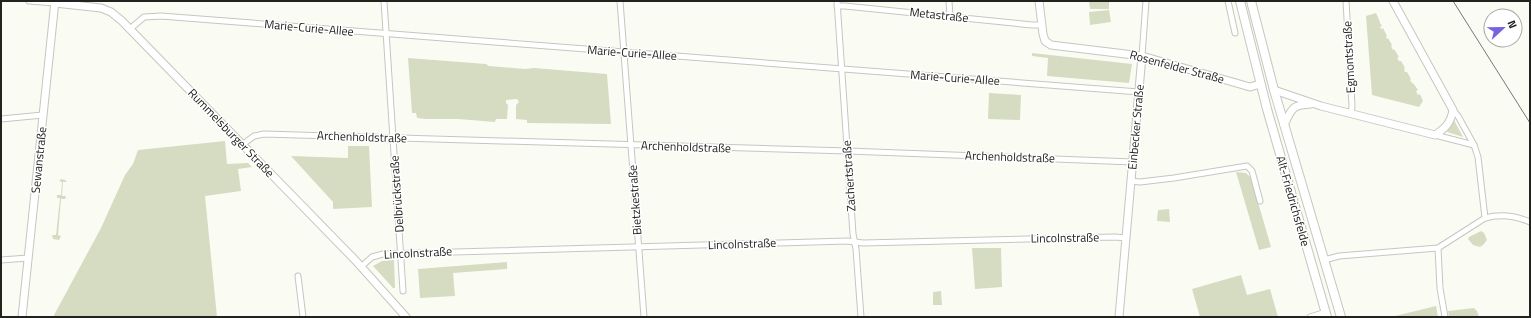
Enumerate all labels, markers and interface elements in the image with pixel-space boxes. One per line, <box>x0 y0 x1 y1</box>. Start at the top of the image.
street label: Metastraße <box>909 2 969 27</box>
north arrow <box>1483 8 1523 48</box>
street label: Marie-Curie-Allee <box>264 14 355 41</box>
text: N <box>1503 18 1521 31</box>
street label: Egmontstraße <box>1337 20 1360 94</box>
street label: Marie-Curie-Allee <box>587 40 677 65</box>
street label: Rosenfelder Straße <box>1128 45 1227 88</box>
street label: Marie-Curie-Allee <box>910 65 1000 90</box>
street label: Rummelsburger Straße <box>184 84 279 182</box>
street label: Einbecker Straße <box>1122 84 1149 170</box>
street label: Archenholdstraße <box>317 125 407 148</box>
street label: Sewanstraße <box>26 126 51 194</box>
street label: Archenholdstraße <box>641 135 731 158</box>
street label: Zachertstraße <box>837 140 860 212</box>
street label: Archenholdstraße <box>965 145 1055 168</box>
street label: Alt-Friedrichsfelde <box>1271 153 1316 248</box>
street label: Delbrückstraße <box>384 155 409 233</box>
street label: Bietzkestraße <box>623 164 646 236</box>
street label: Lincolnstraße <box>1031 227 1099 248</box>
street label: Lincolnstraße <box>707 233 777 254</box>
street label: Lincolnstraße <box>383 241 453 264</box>

